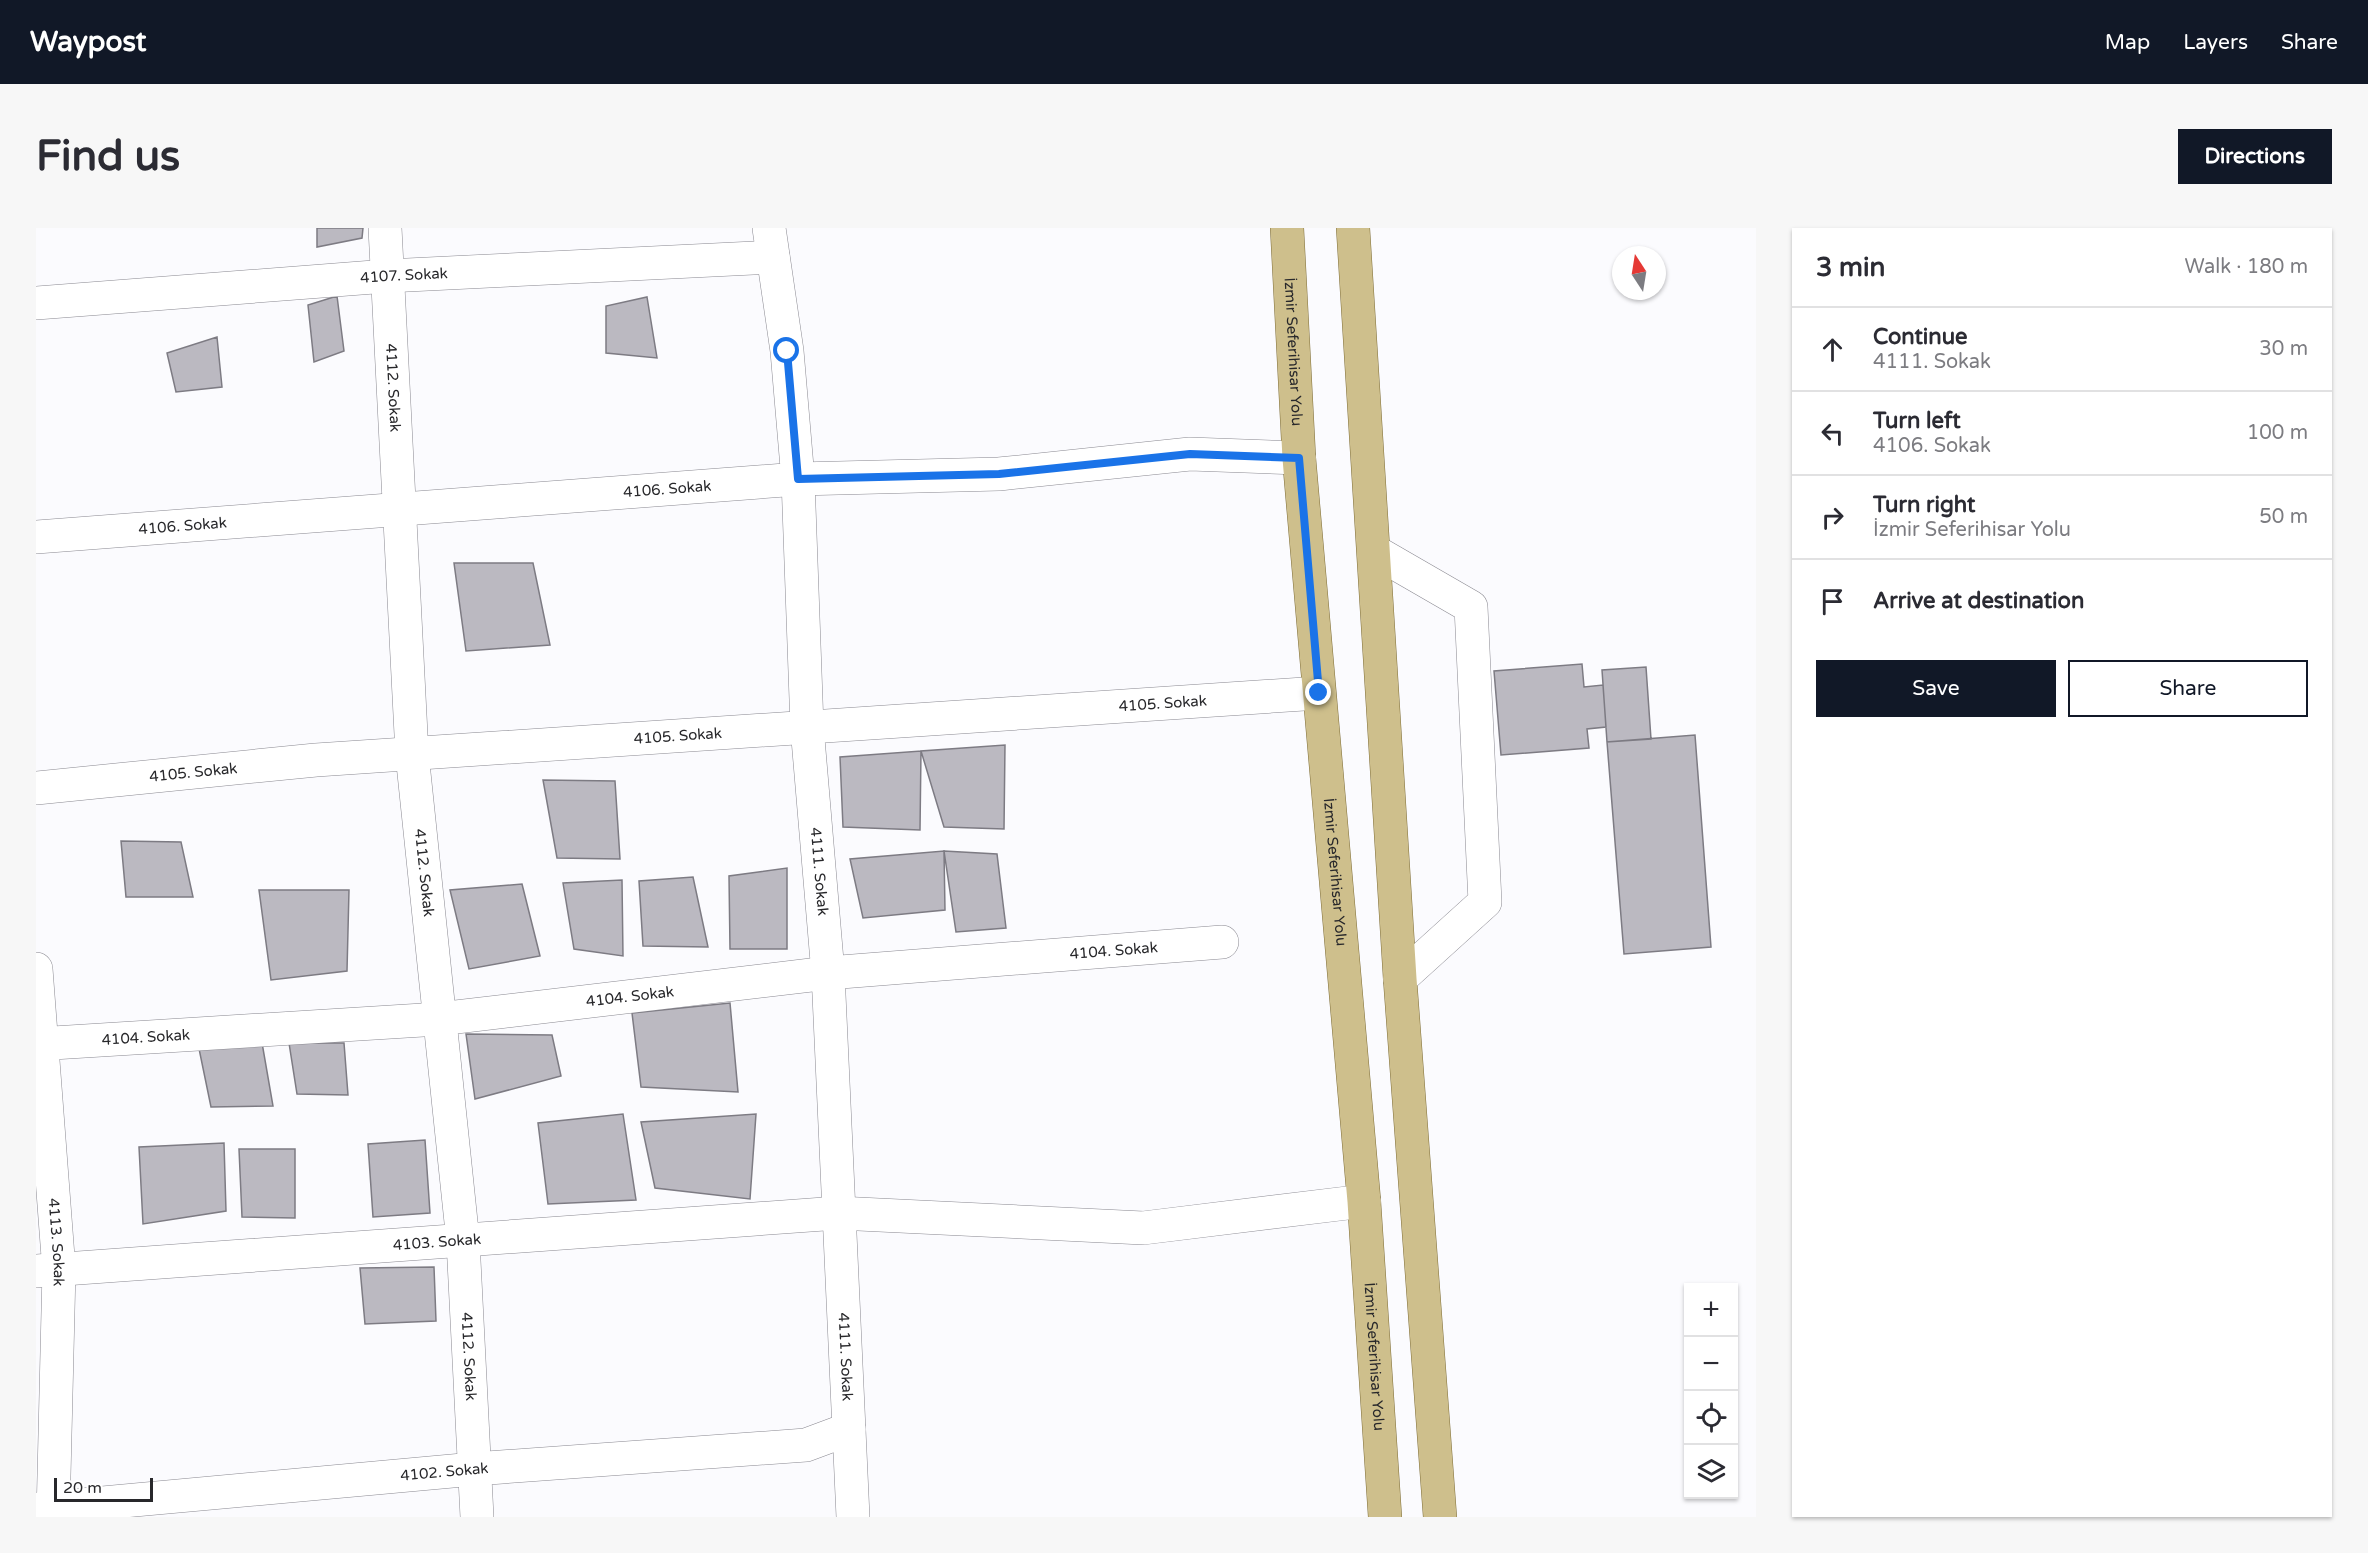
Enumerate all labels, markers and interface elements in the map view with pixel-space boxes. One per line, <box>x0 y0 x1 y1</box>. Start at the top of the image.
text: Waypost <box>30 25 146 59</box>
text: Map <box>2105 30 2150 55</box>
text: Layers <box>2183 30 2248 55</box>
text: Share <box>2281 30 2338 55</box>
button: Directions <box>2178 129 2332 184</box>
text: Find us <box>36 131 180 182</box>
north arrow <box>1612 246 1666 300</box>
text: 3 min <box>1816 252 1885 283</box>
text: Walk · 180 m <box>2185 255 2308 279</box>
street label: 4107. Sokak <box>359 264 448 287</box>
street label: İzmir Seferihisar Yolu <box>1281 277 1306 427</box>
text: Continue <box>1873 324 1968 350</box>
icon: ahead <box>1816 333 1849 366</box>
route start <box>773 337 799 363</box>
text: 30 m <box>2259 337 2308 361</box>
street label: 4112. Sokak <box>382 343 404 432</box>
text: 4111. Sokak <box>1873 350 1991 374</box>
text: Turn left <box>1873 408 1961 434</box>
icon: left <box>1816 417 1849 450</box>
text: 100 m <box>2247 421 2308 445</box>
text: 4106. Sokak <box>1873 434 1991 458</box>
street label: 4106. Sokak <box>622 477 712 501</box>
text: Turn right <box>1873 492 1975 518</box>
icon: right <box>1816 501 1849 534</box>
text: 50 m <box>2259 505 2308 529</box>
street label: 4106. Sokak <box>138 514 227 538</box>
text: İzmir Seferihisar Yolu <box>1873 518 2071 542</box>
icon: arrive <box>1816 585 1849 618</box>
text: Arrive at destination <box>1873 588 2084 614</box>
button: Save <box>1816 660 2056 717</box>
button: Share <box>2068 660 2308 717</box>
route end <box>1305 679 1331 705</box>
street label: 4105. Sokak <box>1118 692 1207 715</box>
street label: 4105. Sokak <box>633 724 722 748</box>
street label: 4105. Sokak <box>148 759 238 786</box>
street label: İzmir Seferihisar Yolu <box>1320 797 1351 947</box>
street label: 4111. Sokak <box>807 827 832 916</box>
street label: 4112. Sokak <box>411 828 438 918</box>
street label: 4104. Sokak <box>1069 938 1158 963</box>
street label: 4104. Sokak <box>585 982 675 1011</box>
street label: 4104. Sokak <box>101 1025 191 1049</box>
street label: 4113. Sokak <box>45 1197 68 1287</box>
street label: 4103. Sokak <box>392 1230 482 1254</box>
street label: İzmir Seferihisar Yolu <box>1360 1282 1388 1431</box>
map controls <box>1684 1283 1738 1499</box>
button: + <box>1684 1283 1738 1337</box>
street label: 4112. Sokak <box>458 1312 480 1401</box>
street label: 4111. Sokak <box>835 1312 857 1401</box>
button: − <box>1684 1337 1738 1391</box>
button: locate <box>1684 1391 1738 1445</box>
button: layers <box>1684 1445 1738 1499</box>
street label: 4102. Sokak <box>399 1459 489 1485</box>
scale bar <box>54 1475 153 1502</box>
text: 20 m <box>63 1478 102 1498</box>

